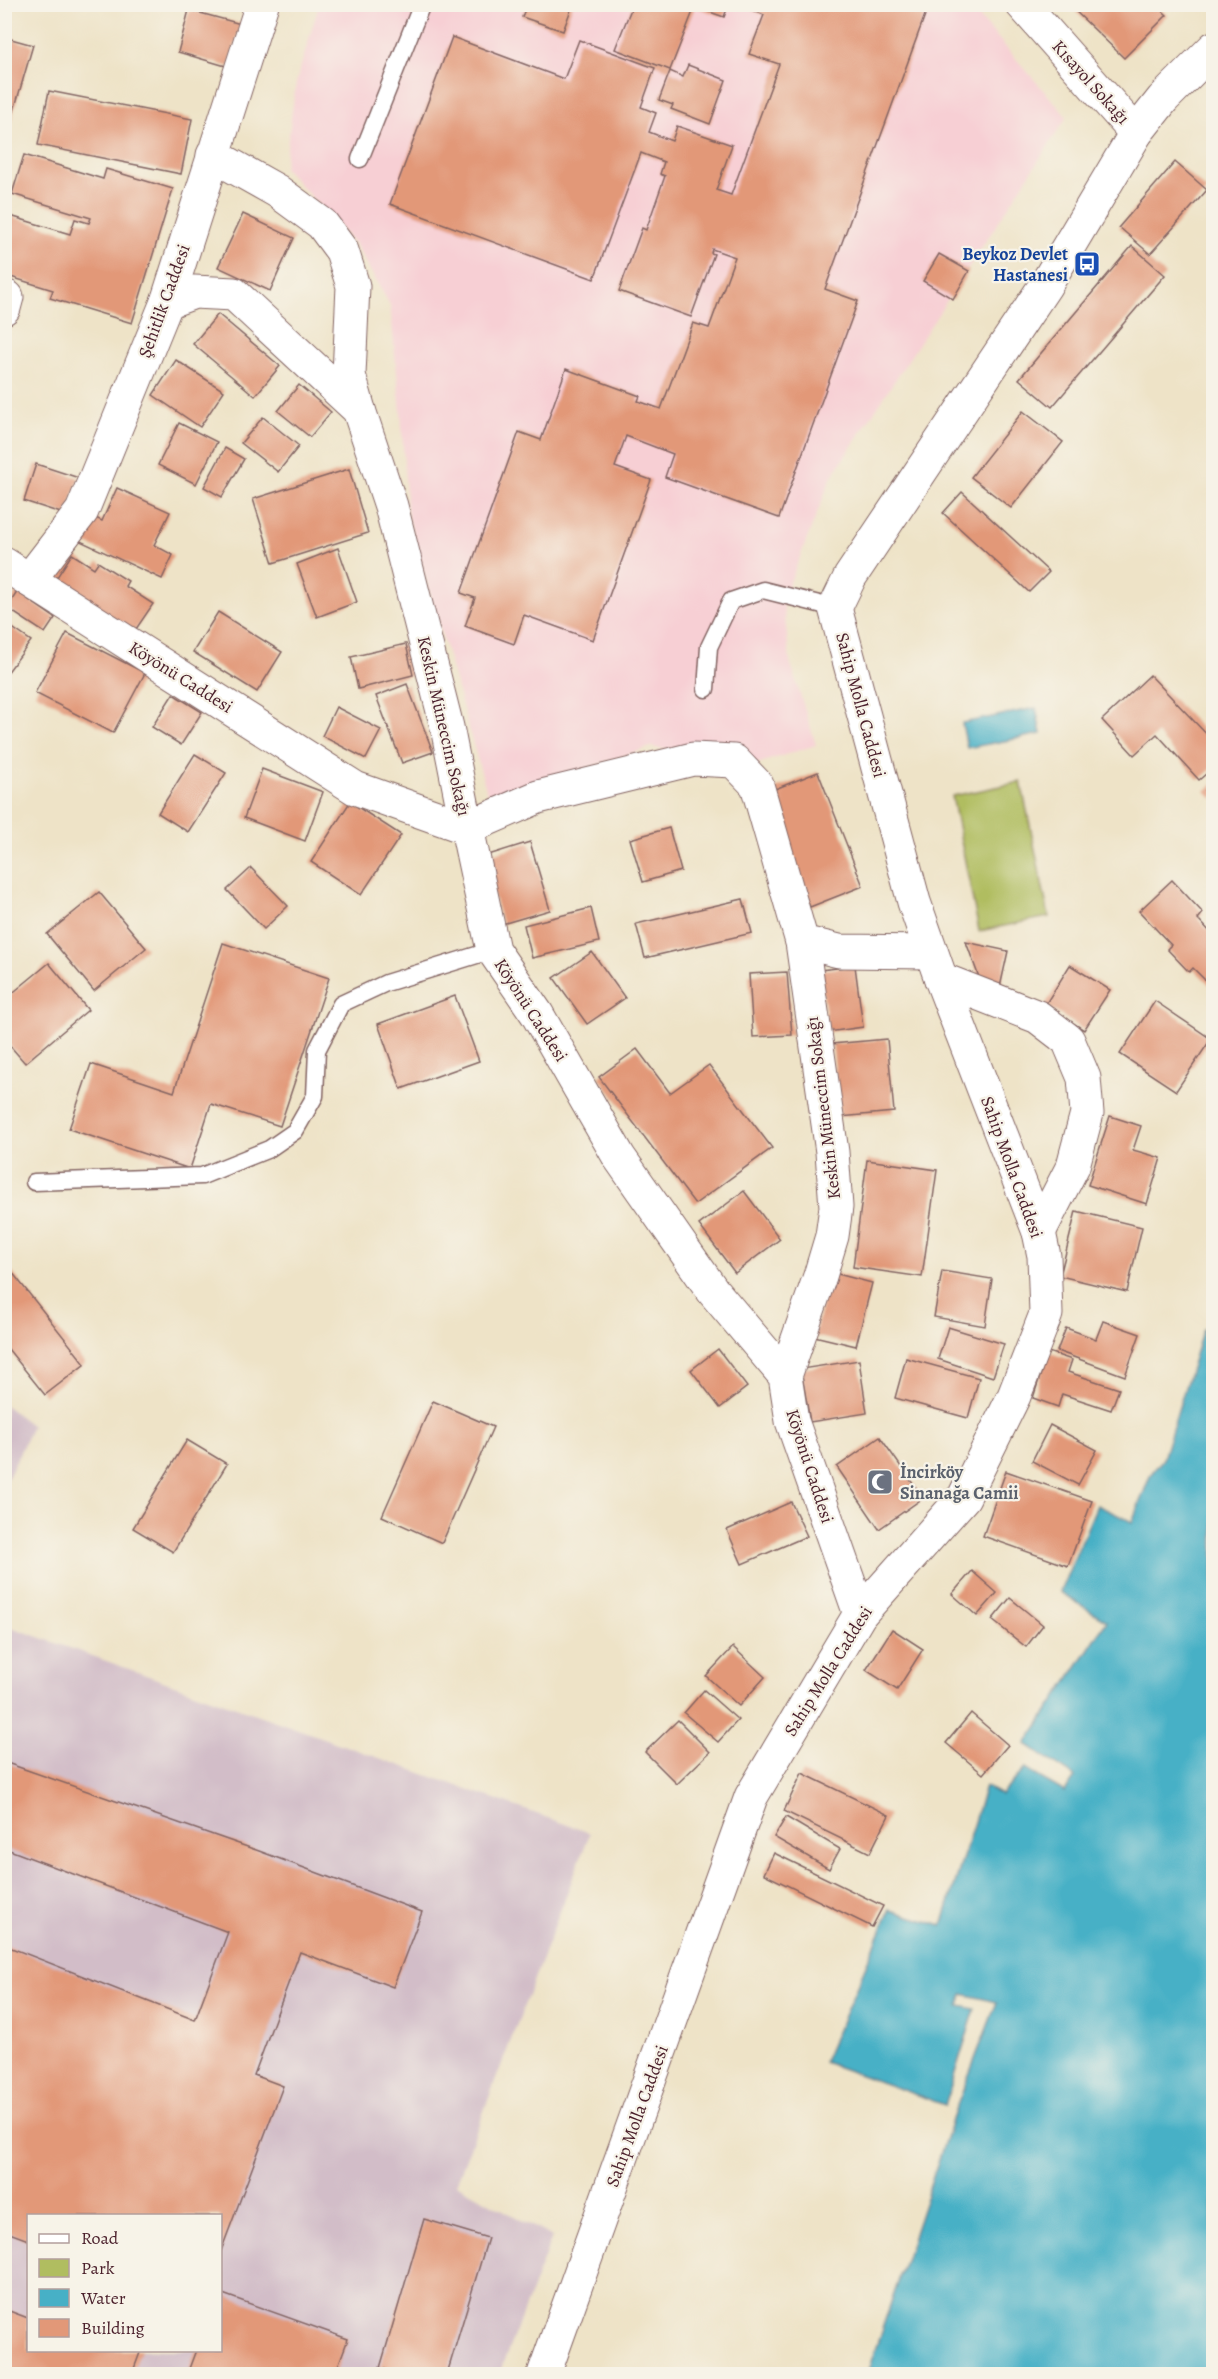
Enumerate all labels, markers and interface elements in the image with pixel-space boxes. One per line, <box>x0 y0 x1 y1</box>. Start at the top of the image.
street label: Kısayol Sokağı <box>1047 35 1135 129</box>
street label: Şehitlik Caddesi <box>132 241 196 361</box>
place label: Beykoz Devlet Hastanesi <box>962 242 1068 287</box>
bus stop icon: Beykoz Devlet Hastanesi <box>1072 249 1102 279</box>
street label: Sahip Molla Caddesi <box>830 630 892 780</box>
street label: Keskin Müneccim Sokağı <box>412 634 476 818</box>
street label: Köyönü Caddesi <box>124 635 238 719</box>
street label: Köyönü Caddesi <box>489 954 573 1066</box>
street label: Keskin Müneccim Sokağı <box>800 1015 846 1201</box>
street label: Sahip Molla Caddesi <box>975 1093 1049 1241</box>
street label: Köyönü Caddesi <box>780 1406 840 1526</box>
place label: İncirköy Sinanağa Camii <box>900 1460 1019 1505</box>
mosque icon: İncirköy Sinanağa Camii <box>865 1467 895 1497</box>
street label: Sahip Molla Caddesi <box>778 1601 878 1741</box>
street label: Sahip Molla Caddesi <box>600 2042 674 2190</box>
legend <box>27 2214 222 2352</box>
text: Road <box>81 2226 119 2250</box>
text: Park <box>81 2256 115 2280</box>
text: Water <box>80 2286 126 2310</box>
text: Building <box>81 2316 145 2340</box>

